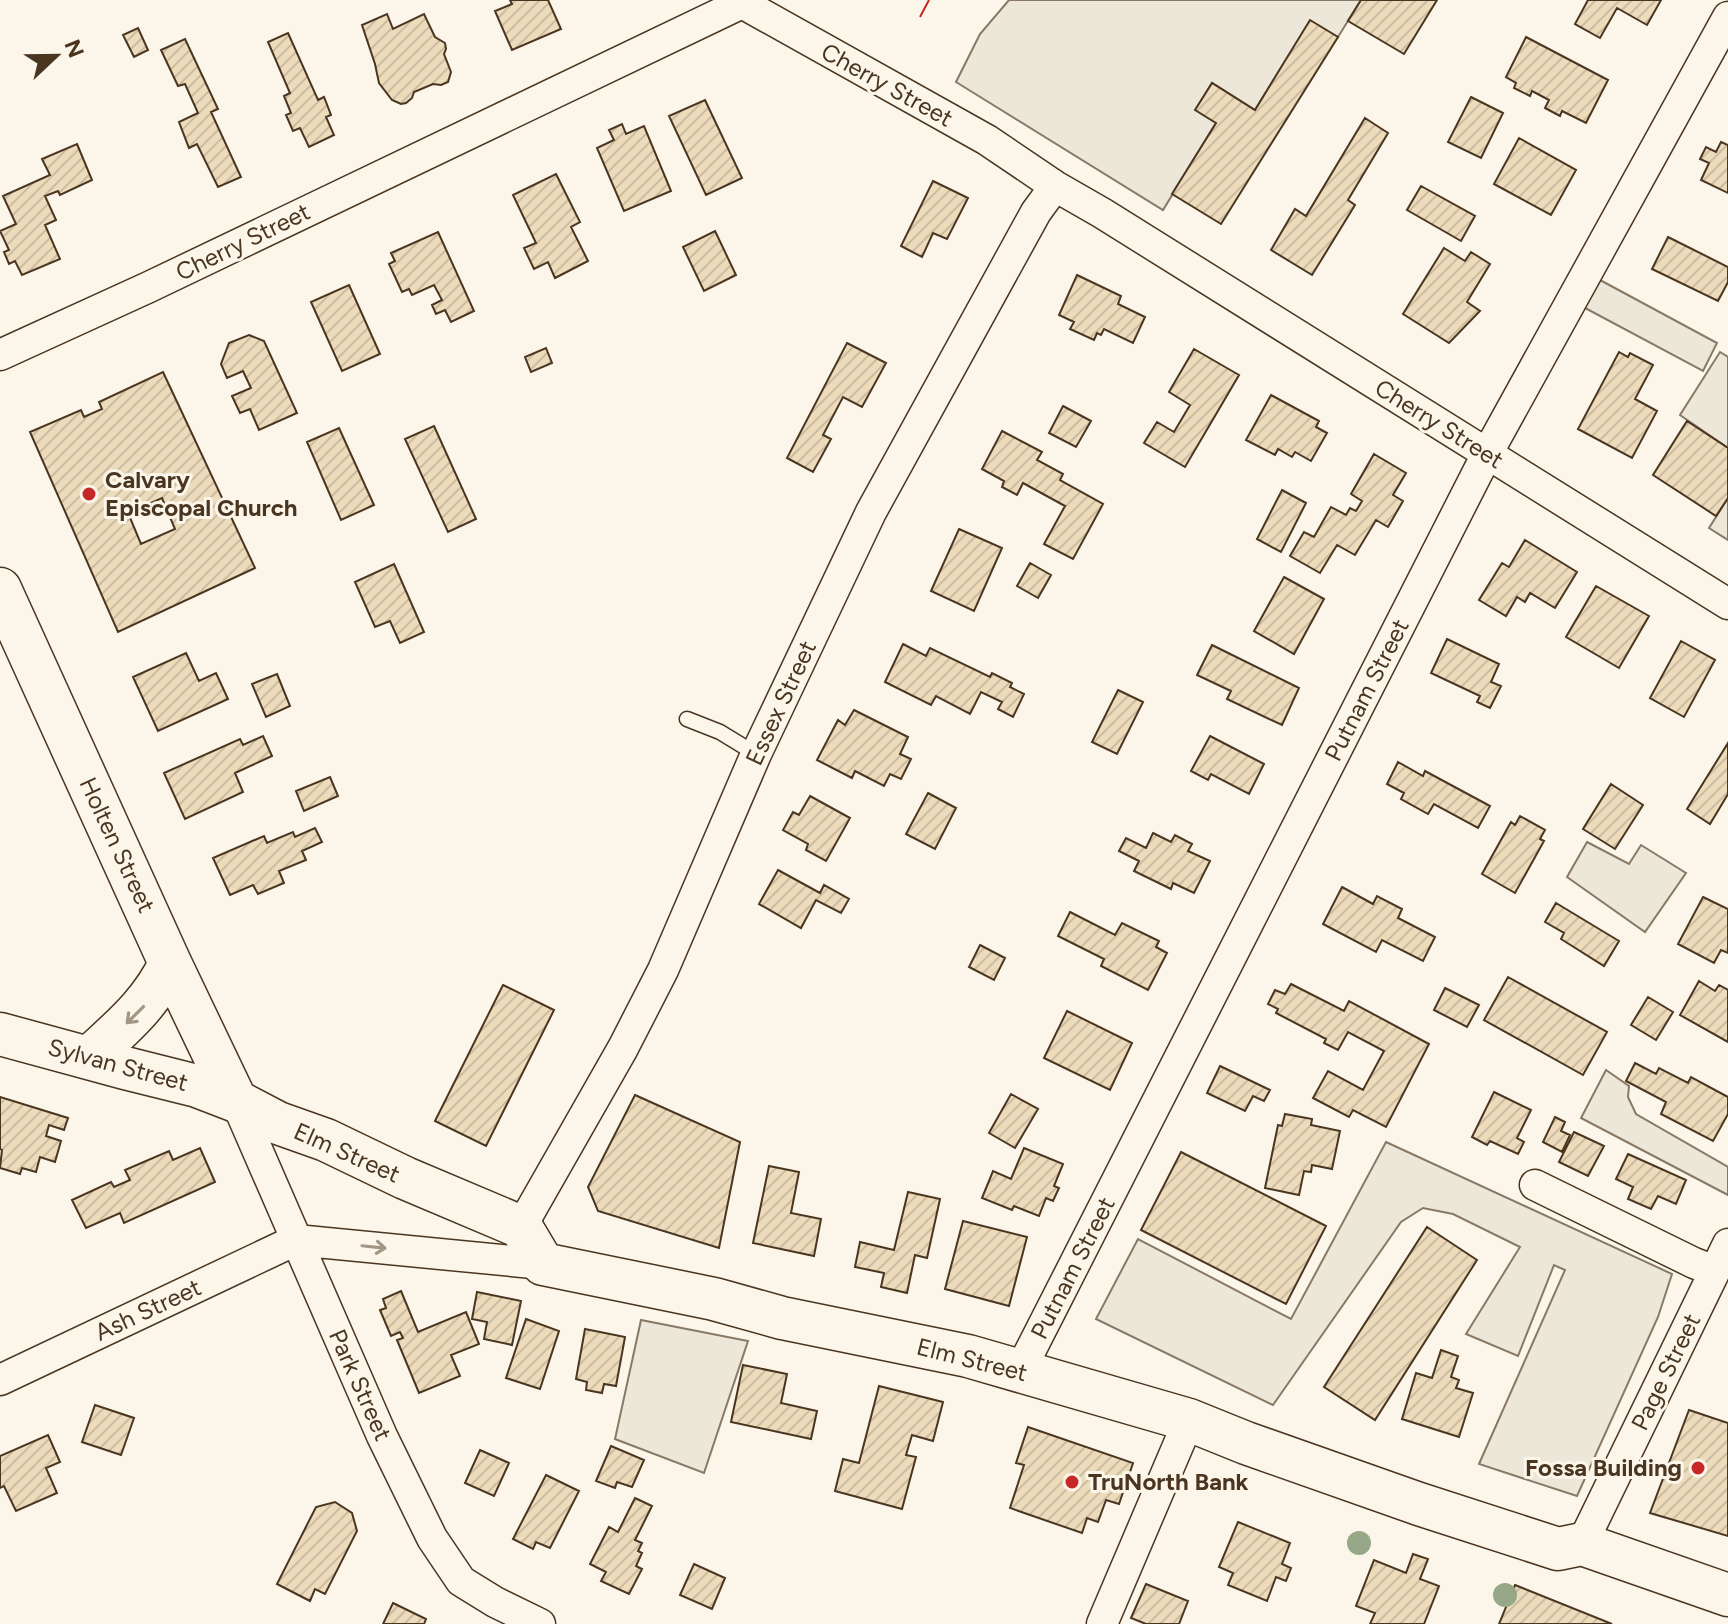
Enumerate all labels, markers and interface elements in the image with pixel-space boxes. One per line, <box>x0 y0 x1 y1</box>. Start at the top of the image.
north arrow <box>16 16 96 96</box>
text: N <box>58 36 90 62</box>
street label: Cherry Street <box>816 37 958 133</box>
street label: Cherry Street <box>171 197 315 287</box>
street label: Cherry Street <box>1370 373 1509 474</box>
place label: Calvary Episcopal Church <box>105 465 298 522</box>
marker: Calvary Episcopal Church <box>80 485 98 503</box>
street label: Putnam Street <box>1318 614 1415 766</box>
street label: Essex Street <box>739 636 822 770</box>
street label: Holten Street <box>73 773 161 917</box>
one-way arrow <box>125 1005 145 1024</box>
street label: Sylvan Street <box>45 1032 191 1097</box>
street label: Elm Street <box>290 1116 405 1189</box>
street label: Putnam Street <box>1024 1192 1121 1344</box>
one-way arrow <box>360 1240 387 1255</box>
street label: Ash Street <box>90 1272 206 1347</box>
street label: Page Street <box>1625 1309 1706 1435</box>
street label: Park Street <box>323 1325 398 1445</box>
street label: Elm Street <box>914 1332 1030 1387</box>
place label: Fossa Building <box>1525 1453 1682 1482</box>
marker: Fossa Building <box>1689 1459 1707 1477</box>
place label: TruNorth Bank <box>1088 1467 1249 1496</box>
marker: TruNorth Bank <box>1063 1473 1081 1491</box>

